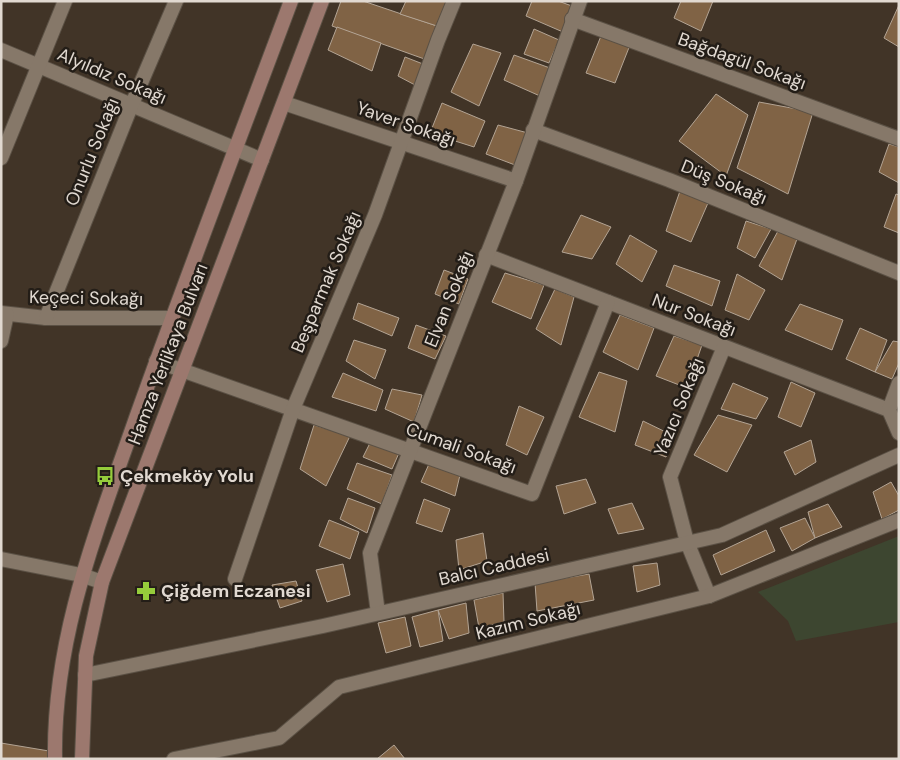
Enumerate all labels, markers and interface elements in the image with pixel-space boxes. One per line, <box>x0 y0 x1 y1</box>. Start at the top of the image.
street label: Bağdagül Sokağı <box>675 27 809 95</box>
street label: Alyıldız Sokağı <box>54 42 170 110</box>
street label: Onurlu Sokağı <box>59 95 125 209</box>
street label: Yaver Sokağı <box>353 96 459 152</box>
street label: Düş Sokağı <box>678 154 770 210</box>
street label: Beşparmak Sokağı <box>285 208 367 356</box>
street label: Elvan Sokağı <box>419 247 479 351</box>
street label: Hamza Yerlikaya Bulvarı <box>122 260 214 448</box>
street label: Keçeci Sokağı <box>29 285 143 311</box>
street label: Nur Sokağı <box>649 288 739 342</box>
street label: Yazıcı Sokağı <box>648 354 710 460</box>
street label: Cumali Sokağı <box>402 417 520 479</box>
place label: Çekmeköy Yolu <box>120 464 254 488</box>
bus stop icon: Çekmeköy Yolu <box>94 465 116 487</box>
street label: Balcı Caddesi <box>436 543 552 591</box>
place label: Çiğdem Eczanesi <box>161 579 311 603</box>
pharmacy icon: Çiğdem Eczanesi <box>135 580 157 602</box>
street label: Kazım Sokağı <box>473 596 583 646</box>

